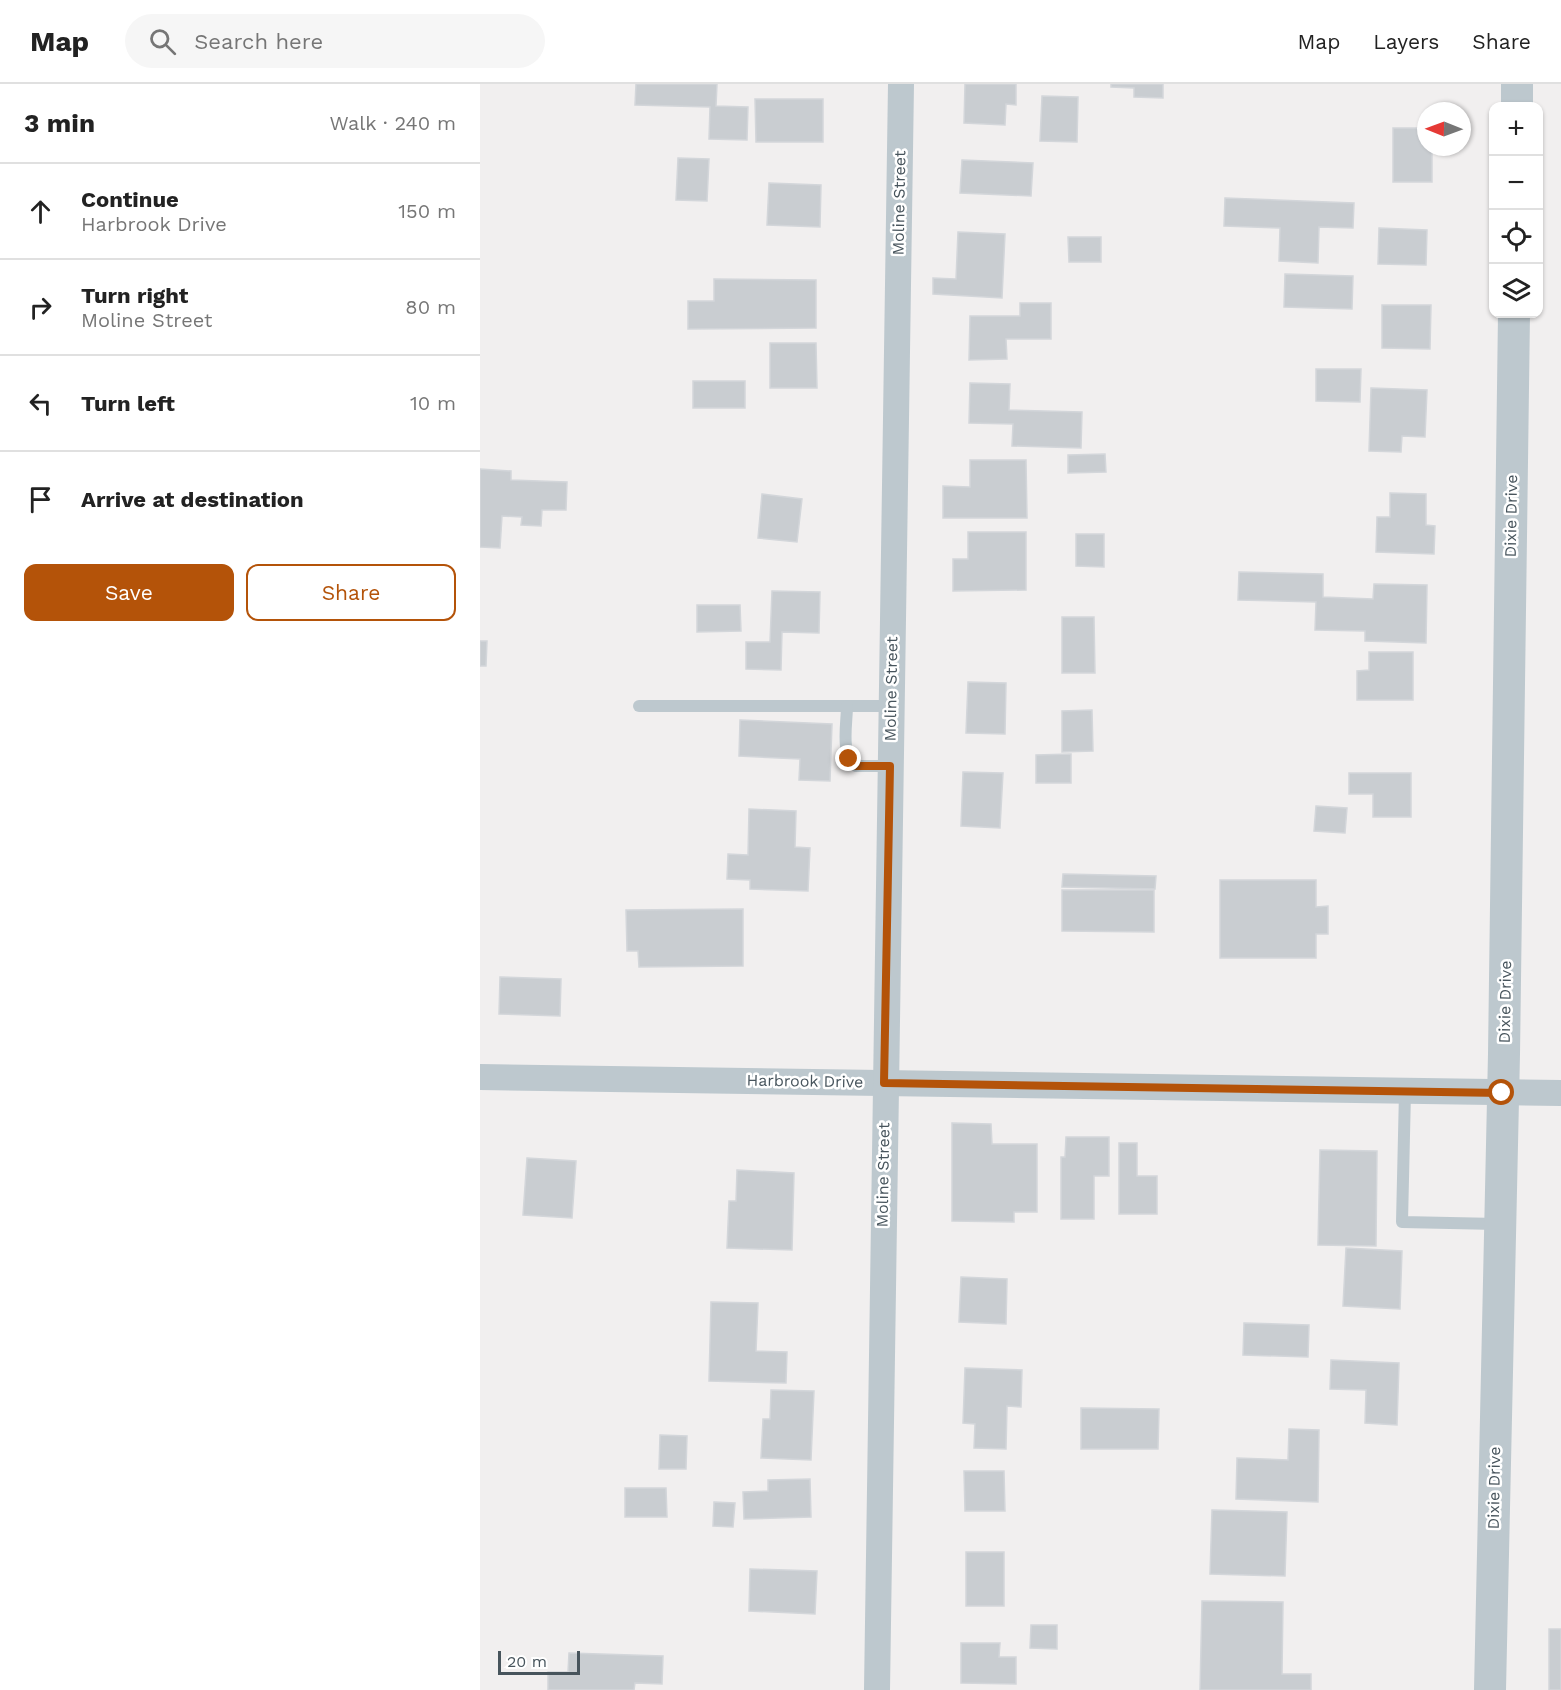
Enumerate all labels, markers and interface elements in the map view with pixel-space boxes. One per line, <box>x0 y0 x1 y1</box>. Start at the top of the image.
search box <box>125 14 545 68</box>
text: Map <box>30 25 89 58</box>
icon: search <box>146 25 179 58</box>
text: Search here <box>194 29 323 54</box>
text: Map <box>1297 29 1340 54</box>
text: Layers <box>1373 29 1439 54</box>
text: Share <box>1472 29 1531 54</box>
north arrow <box>1417 102 1471 156</box>
map controls <box>1489 102 1543 318</box>
button: + <box>1489 102 1543 156</box>
text: 3 min <box>24 108 95 138</box>
text: Walk · 240 m <box>329 111 456 135</box>
street label: Moline Street <box>889 150 909 256</box>
button: − <box>1489 156 1543 210</box>
text: Continue <box>81 187 179 212</box>
icon: ahead <box>24 195 57 228</box>
text: 150 m <box>398 199 456 223</box>
button: locate <box>1489 210 1543 264</box>
text: Harbrook Drive <box>81 212 227 236</box>
button: layers <box>1489 264 1543 318</box>
text: Turn right <box>81 283 188 308</box>
icon: right <box>24 291 57 324</box>
text: 80 m <box>405 295 456 319</box>
text: Moline Street <box>81 308 212 332</box>
icon: left <box>24 387 57 420</box>
text: Turn left <box>81 391 175 416</box>
text: 10 m <box>410 391 456 415</box>
street label: Dixie Drive <box>1501 474 1521 558</box>
icon: arrive <box>24 483 57 516</box>
text: Arrive at destination <box>81 487 304 512</box>
button: Save <box>24 564 234 621</box>
button: Share <box>246 564 456 621</box>
street label: Moline Street <box>881 636 901 742</box>
route end <box>835 745 861 771</box>
street label: Dixie Drive <box>1495 960 1515 1044</box>
street label: Harbrook Drive <box>746 1070 864 1092</box>
route start <box>1488 1079 1514 1105</box>
street label: Moline Street <box>873 1122 893 1228</box>
street label: Dixie Drive <box>1484 1446 1504 1530</box>
scale bar <box>498 1648 580 1676</box>
text: 20 m <box>507 1652 547 1671</box>

